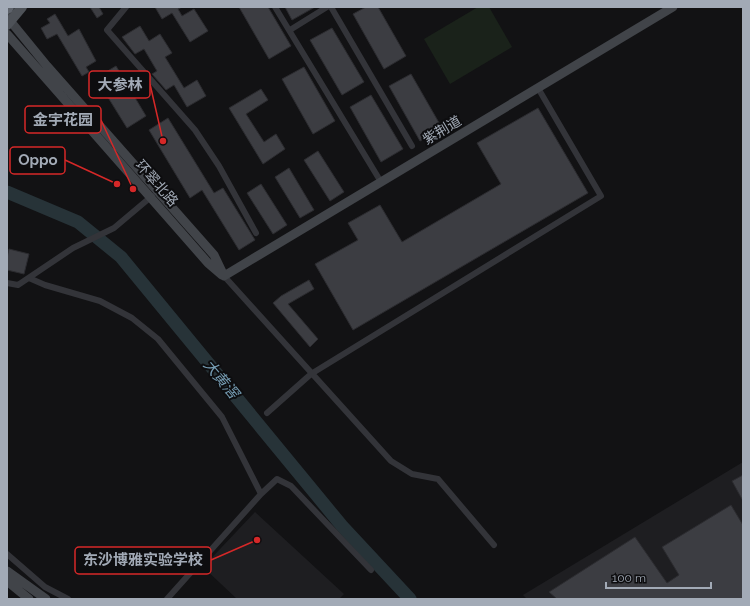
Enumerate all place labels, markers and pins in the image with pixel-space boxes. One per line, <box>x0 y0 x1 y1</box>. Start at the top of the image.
callout: 大参林 <box>89 71 150 98</box>
callout: 金宇花园 <box>25 106 101 133</box>
callout: Oppo <box>10 147 65 174</box>
callout: 东沙博雅实验学校 <box>75 547 211 574</box>

